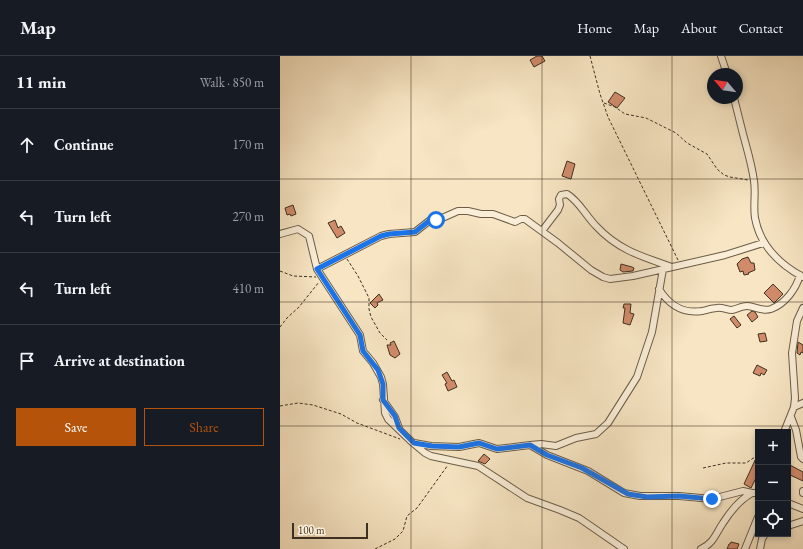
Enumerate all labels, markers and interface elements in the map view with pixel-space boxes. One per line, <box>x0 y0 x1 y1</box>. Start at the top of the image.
text: Map <box>20 15 56 40</box>
text: Home <box>577 19 612 37</box>
text: Map <box>634 19 659 37</box>
text: About <box>681 19 717 37</box>
text: Contact <box>739 19 783 37</box>
north arrow <box>707 68 743 104</box>
text: 11 min <box>16 71 66 93</box>
text: Walk · 850 m <box>200 74 264 91</box>
icon: ahead <box>16 134 38 156</box>
text: Continue <box>54 135 114 154</box>
text: 170 m <box>233 136 264 153</box>
icon: left <box>16 206 38 228</box>
text: Turn left <box>54 207 111 226</box>
text: 270 m <box>233 208 264 225</box>
route start <box>427 211 445 229</box>
icon: left <box>16 278 38 300</box>
text: Turn left <box>54 279 111 298</box>
text: 410 m <box>233 280 264 297</box>
icon: arrive <box>16 350 38 372</box>
text: Arrive at destination <box>54 351 185 370</box>
button: Save <box>16 408 136 446</box>
button: Share <box>144 408 264 446</box>
map controls <box>755 429 791 537</box>
button: + <box>755 429 791 465</box>
button: − <box>755 465 791 501</box>
route end <box>703 490 721 508</box>
button: locate <box>755 501 791 537</box>
scale bar <box>292 521 368 540</box>
text: 100 m <box>298 523 325 537</box>

